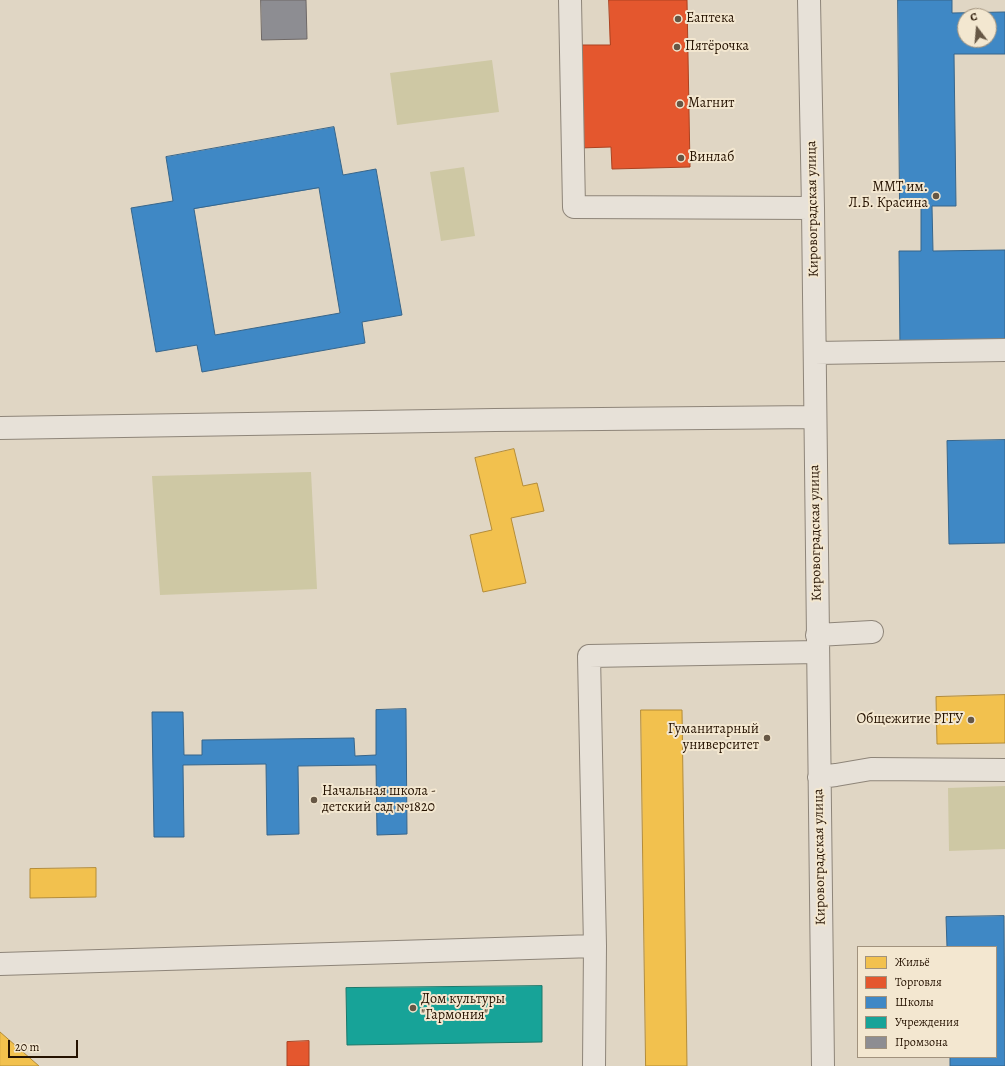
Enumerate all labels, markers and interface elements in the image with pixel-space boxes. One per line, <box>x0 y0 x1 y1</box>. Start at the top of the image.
north arrow <box>957 8 997 48</box>
text: С <box>969 9 979 25</box>
place label: Еаптека <box>686 11 734 27</box>
marker: Еаптека <box>673 14 683 24</box>
place label: Пятёрочка <box>685 39 749 55</box>
marker: Пятёрочка <box>672 42 682 52</box>
place label: Магнит <box>688 96 735 112</box>
marker: Магнит <box>675 99 685 109</box>
street label: Кировоградская улица <box>803 141 823 277</box>
place label: Винлаб <box>689 150 734 166</box>
marker: Винлаб <box>676 153 686 163</box>
place label: ММТ им. Л.Б. Красина <box>849 180 928 212</box>
marker: ММТ им. Л.Б. Красина <box>931 191 941 201</box>
street label: Кировоградская улица <box>806 465 826 601</box>
place label: Общежитие РГГУ <box>856 712 963 728</box>
marker: Общежитие РГГУ <box>966 715 976 725</box>
place label: Гуманитарный университет <box>668 722 759 754</box>
marker: Гуманитарный университет <box>762 733 772 743</box>
place label: Начальная школа - детский сад №1820 <box>322 784 436 816</box>
street label: Кировоградская улица <box>810 789 830 925</box>
marker: Начальная школа - детский сад №1820 <box>309 795 319 805</box>
legend <box>857 946 997 1058</box>
text: Жильё <box>895 954 930 970</box>
text: Торговля <box>895 974 942 990</box>
place label: Дом культуры "Гармония" <box>421 992 505 1024</box>
text: Школы <box>895 994 934 1010</box>
marker: Дом культуры "Гармония" <box>408 1003 418 1013</box>
text: Учреждения <box>895 1014 959 1030</box>
scale bar <box>10 1032 80 1058</box>
text: Промзона <box>895 1034 948 1050</box>
text: 20 m <box>15 1039 39 1055</box>

